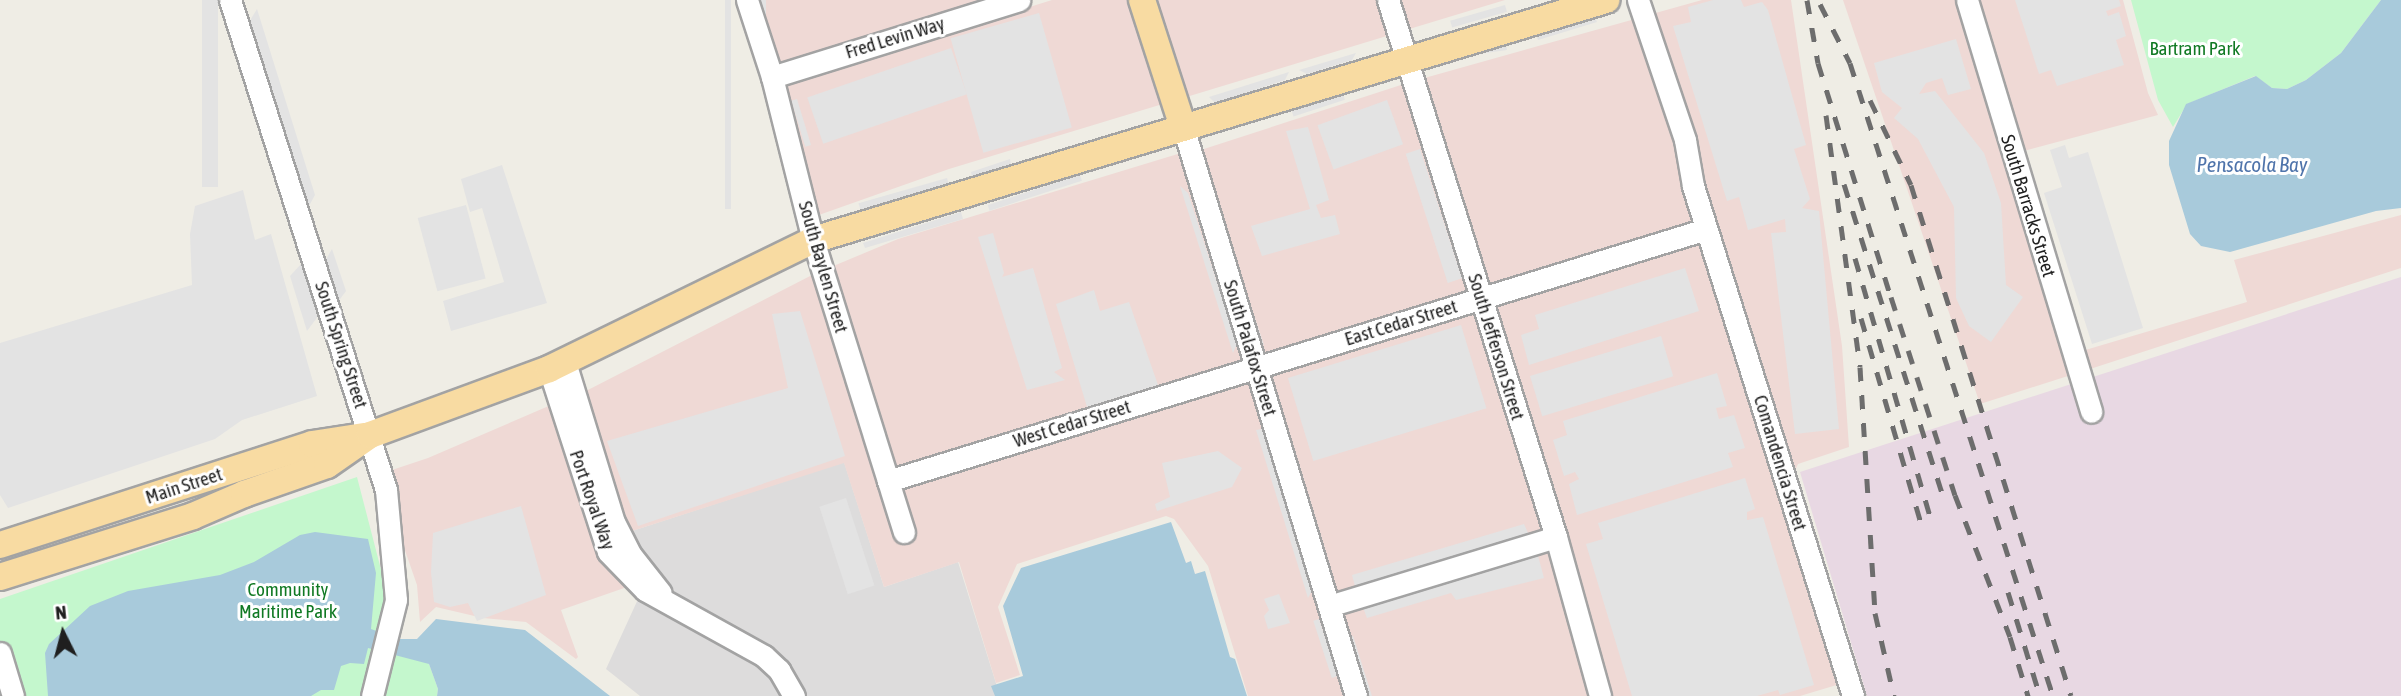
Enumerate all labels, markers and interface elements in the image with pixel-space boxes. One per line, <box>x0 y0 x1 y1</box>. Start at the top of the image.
street label: Fred Levin Way <box>843 12 947 64</box>
park label: Bartram Park <box>2150 38 2240 60</box>
street label: South Barracks Street <box>1996 132 2060 280</box>
water label: Pensacola Bay <box>2197 151 2307 177</box>
street label: South Baylen Street <box>793 198 853 336</box>
street label: South Jefferson Street <box>1463 271 1529 423</box>
street label: South Palafox Street <box>1218 277 1282 419</box>
street label: South Spring Street <box>310 279 372 411</box>
street label: East Cedar Street <box>1342 295 1460 351</box>
street label: Comandencia Street <box>1749 392 1811 534</box>
street label: West Cedar Street <box>1011 395 1133 453</box>
street label: Port Royal Way <box>564 447 620 553</box>
street label: Main Street <box>143 463 225 509</box>
park label: Community Maritime Park <box>239 579 337 623</box>
north arrow <box>28 598 98 668</box>
text: N <box>54 601 68 624</box>

